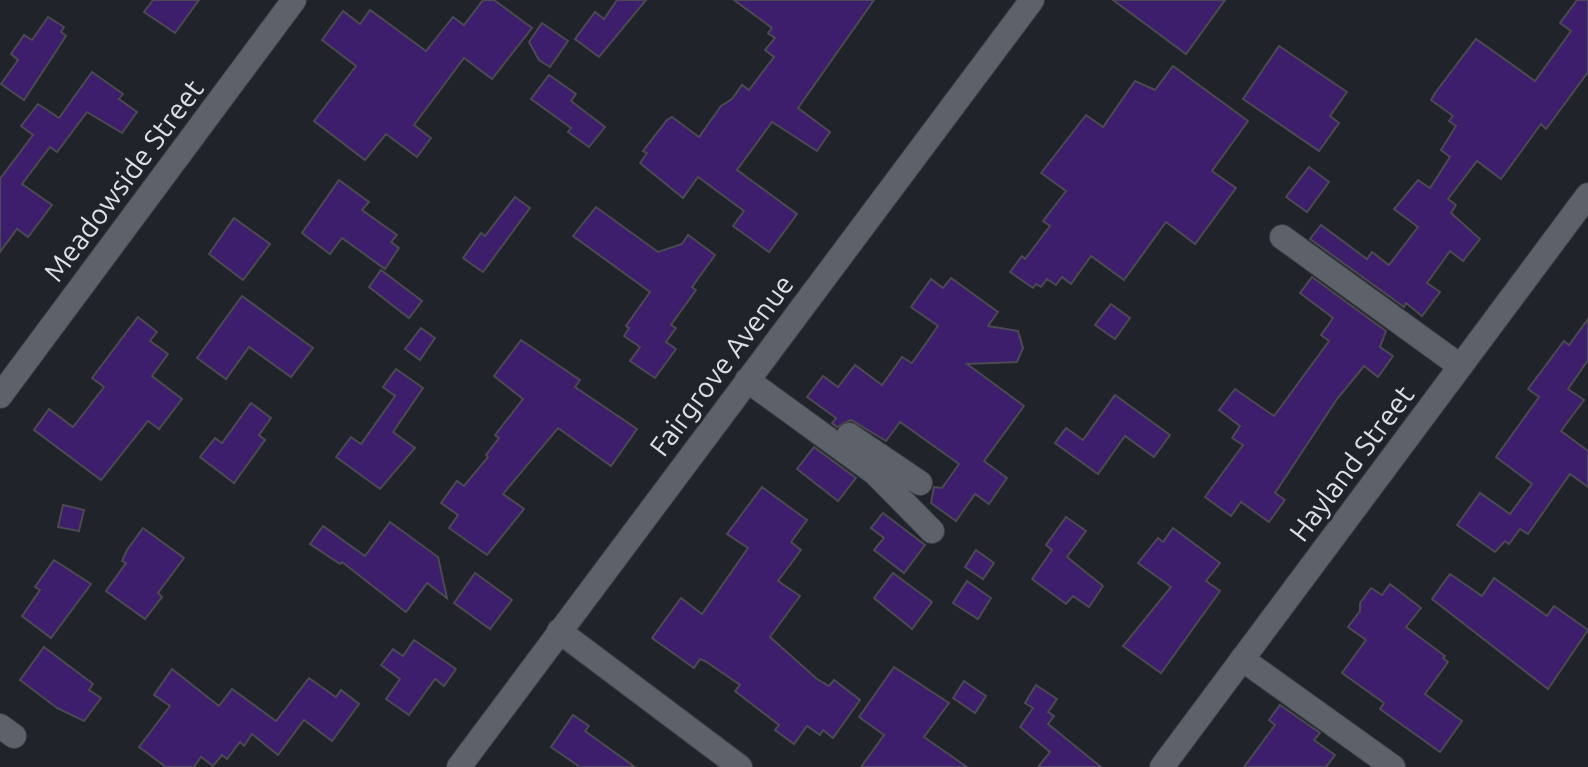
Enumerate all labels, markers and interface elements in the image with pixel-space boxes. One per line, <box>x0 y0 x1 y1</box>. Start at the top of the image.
street label: Meadowside Street <box>37 73 209 287</box>
street label: Fairgrove Avenue <box>643 269 799 461</box>
street label: Hayland Street <box>1283 379 1419 547</box>

